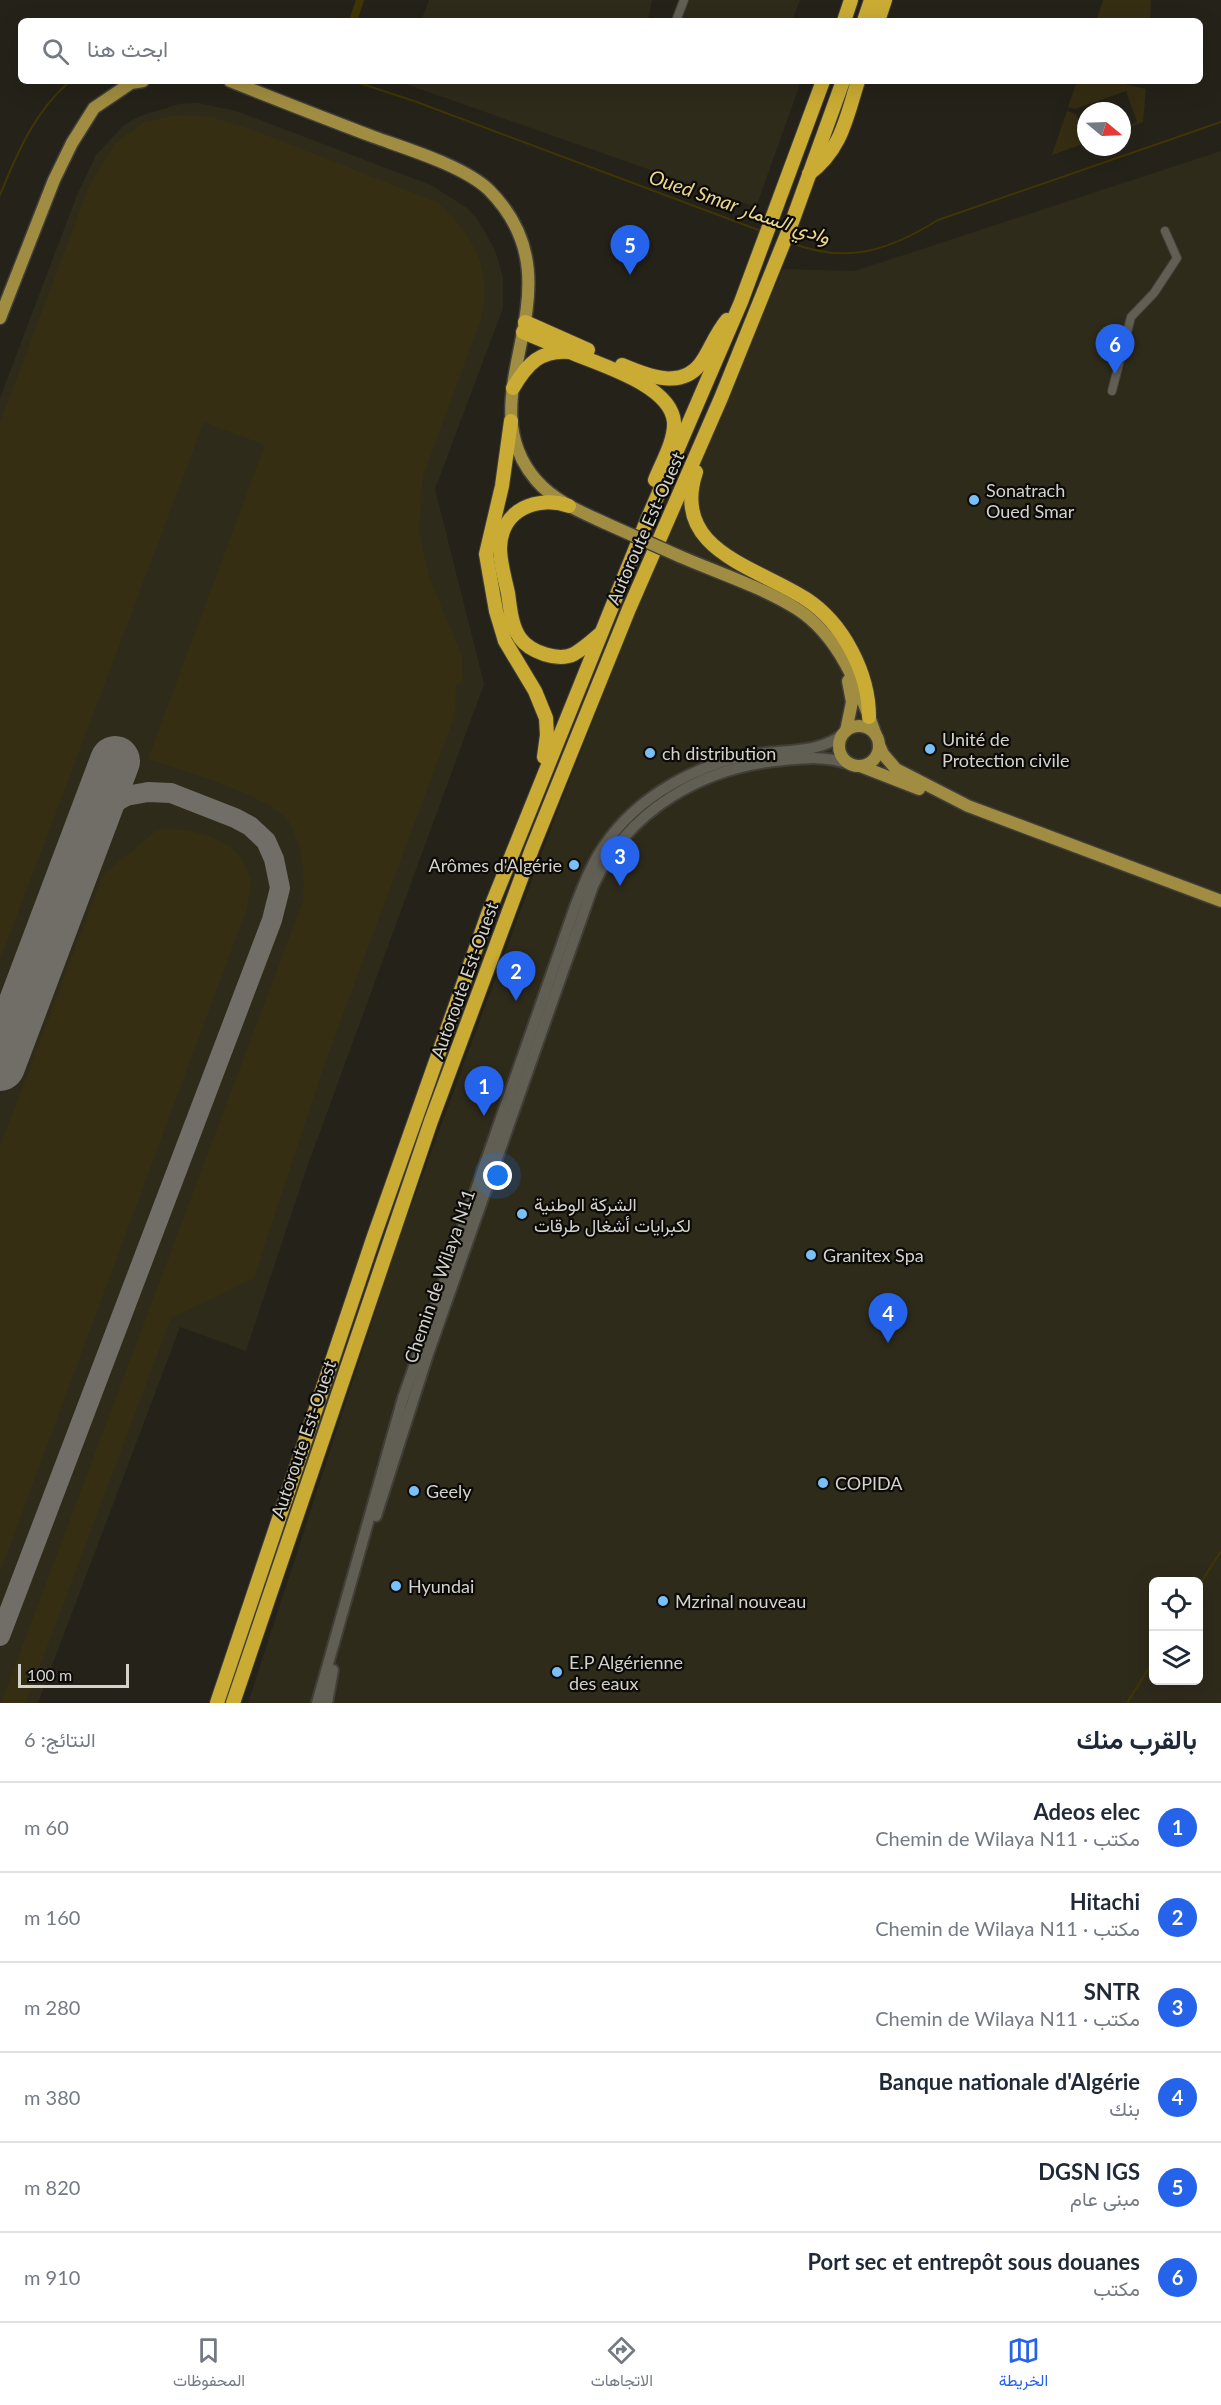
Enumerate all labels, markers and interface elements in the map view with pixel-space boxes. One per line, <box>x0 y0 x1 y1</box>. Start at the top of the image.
search box <box>18 18 1203 84</box>
icon: search <box>39 35 72 68</box>
text: ابحث هنا <box>87 35 168 62</box>
north arrow <box>1077 102 1131 156</box>
water label: Oued Smar وادي السمار <box>645 164 834 253</box>
pin: 5 <box>610 226 650 275</box>
pin: 6 <box>1096 324 1134 374</box>
street label: Autoroute Est-Ouest <box>601 448 689 608</box>
place label: Sonatrach Oued Smar <box>986 479 1075 522</box>
marker: Sonatrach Oued Smar <box>967 493 981 507</box>
place label: Unité de Protection civile <box>942 728 1070 771</box>
place label: ch distribution <box>662 742 776 764</box>
marker: Unité de Protection civile <box>923 742 937 756</box>
marker: ch distribution <box>643 746 657 760</box>
pin: 3 <box>600 836 640 886</box>
place label: Arômes d'Algérie <box>429 854 562 876</box>
marker: Arômes d'Algérie <box>567 858 581 872</box>
street label: Autoroute Est-Ouest <box>425 898 503 1061</box>
pin: 2 <box>496 952 536 1001</box>
pin: 1 <box>464 1066 504 1116</box>
your location <box>483 1161 512 1190</box>
street label: Chemin de Wilaya N11 <box>399 1186 479 1366</box>
place label: الشركة الوطنية لكبرايات أشغال طرقات <box>534 1193 691 1237</box>
marker: الشركة الوطنية لكبرايات أشغال طرقات <box>515 1207 529 1221</box>
place label: Granitex Spa <box>823 1244 924 1266</box>
marker: Granitex Spa <box>804 1248 818 1262</box>
pin: 4 <box>868 1294 908 1343</box>
street label: Autoroute Est-Ouest <box>266 1357 340 1520</box>
place label: COPIDA <box>835 1472 903 1494</box>
marker: COPIDA <box>816 1476 830 1490</box>
place label: Geely <box>426 1480 472 1502</box>
marker: Geely <box>407 1484 421 1498</box>
place label: Hyundai <box>408 1575 474 1597</box>
map controls <box>1149 1577 1203 1685</box>
button: locate <box>1149 1577 1203 1631</box>
marker: Hyundai <box>389 1579 403 1593</box>
place label: Mzrinal nouveau <box>675 1590 806 1612</box>
marker: Mzrinal nouveau <box>656 1594 670 1608</box>
button: layers <box>1149 1631 1203 1685</box>
place label: E.P Algérienne des eaux <box>569 1651 683 1694</box>
scale bar <box>18 1661 129 1688</box>
text: 100 m <box>27 1665 72 1684</box>
marker: E.P Algérienne des eaux <box>550 1665 564 1679</box>
text: بالقرب منك <box>1077 1723 1197 1755</box>
text: النتائج: 6 <box>24 1727 96 1751</box>
text: Adeos elec <box>1033 1798 1140 1825</box>
text: 60 m <box>24 1815 69 1839</box>
text: 1 <box>1172 1815 1183 1839</box>
text: مكتب · Chemin de Wilaya N11 <box>875 1826 1140 1850</box>
text: Hitachi <box>1070 1888 1140 1915</box>
text: 160 m <box>24 1905 80 1929</box>
text: 2 <box>1172 1905 1183 1929</box>
text: مكتب · Chemin de Wilaya N11 <box>875 1916 1140 1940</box>
text: SNTR <box>1084 1978 1140 2005</box>
text: 280 m <box>24 1995 80 2019</box>
text: 3 <box>1172 1995 1183 2019</box>
text: مكتب · Chemin de Wilaya N11 <box>875 2006 1140 2030</box>
text: Banque nationale d'Algérie <box>879 2068 1140 2095</box>
text: 380 m <box>24 2085 80 2109</box>
text: 4 <box>1172 2085 1183 2109</box>
text: بنك <box>1109 2096 1140 2120</box>
text: DGSN IGS <box>1038 2158 1140 2185</box>
text: 820 m <box>24 2175 80 2199</box>
text: 5 <box>1172 2175 1183 2199</box>
text: مبنى عام <box>1070 2186 1140 2210</box>
text: Port sec et entrepôt sous douanes <box>807 2248 1140 2275</box>
text: 910 m <box>24 2265 80 2289</box>
text: 6 <box>1172 2265 1183 2289</box>
text: مكتب <box>1093 2276 1140 2300</box>
tab: المحفوظات <box>173 2334 245 2395</box>
tab: الاتجاهات <box>591 2334 653 2395</box>
tab: الخريطة <box>999 2334 1048 2395</box>

